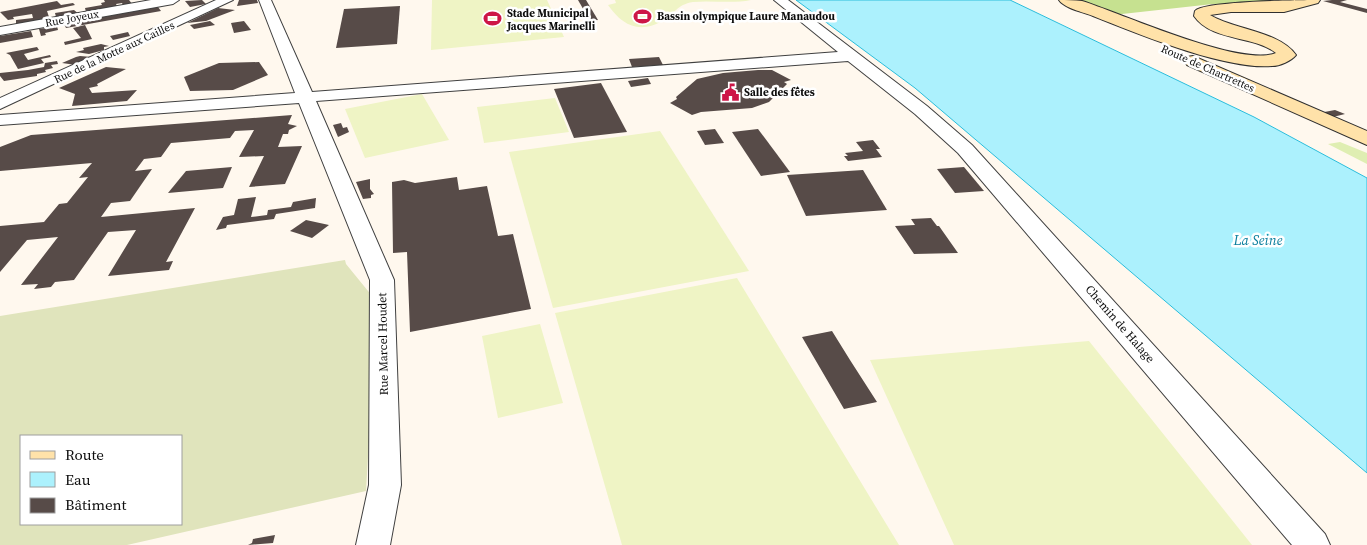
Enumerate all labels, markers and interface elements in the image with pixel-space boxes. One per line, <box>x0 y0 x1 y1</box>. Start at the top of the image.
street label: Rue Joyeux <box>44 6 100 31</box>
place label: Stade Municipal Jacques Marinelli <box>506 6 596 34</box>
sports icon: Bassin olympique Laure Manaudou <box>633 6 653 26</box>
sports icon: Stade Municipal Jacques Marinelli <box>483 9 503 29</box>
place label: Bassin olympique Laure Manaudou <box>657 9 835 24</box>
street label: Rue de la Motte aux Cailles <box>51 18 177 87</box>
street label: Route de Chartrettes <box>1159 41 1257 96</box>
public building icon: Salle des fêtes <box>720 82 740 102</box>
place label: Salle des fêtes <box>744 85 815 100</box>
water label: La Seine <box>1233 230 1283 250</box>
street label: Chemin de Halage <box>1082 282 1158 366</box>
street label: Rue Marcel Houdet <box>374 292 392 395</box>
legend <box>20 435 182 525</box>
text: Route <box>65 444 104 465</box>
text: Eau <box>65 469 91 490</box>
text: Bâtiment <box>65 494 127 515</box>

